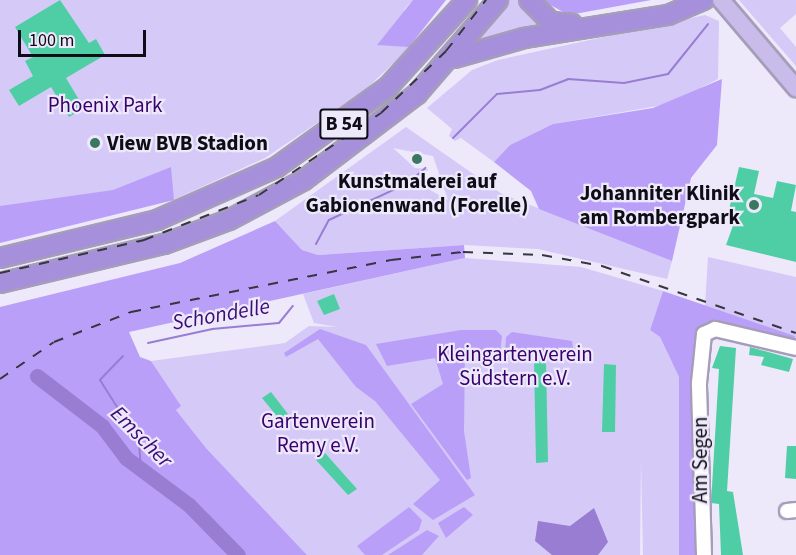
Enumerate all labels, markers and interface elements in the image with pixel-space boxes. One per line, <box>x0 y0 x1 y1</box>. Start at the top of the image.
scale bar <box>21 18 148 56</box>
text: 100 m <box>29 28 74 53</box>
park label: Phoenix Park <box>48 92 162 118</box>
road number: B 54 <box>318 107 370 141</box>
place label: View BVB Stadion <box>107 130 268 156</box>
marker: View BVB Stadion <box>88 136 102 150</box>
marker: Kunstmalerei auf Gabionenwand (Forelle) <box>410 152 424 166</box>
place label: Kunstmalerei auf Gabionenwand (Forelle) <box>306 168 528 218</box>
place label: Johanniter Klinik am Rombergpark <box>579 180 740 230</box>
marker: Johanniter Klinik am Rombergpark <box>745 196 763 214</box>
water label: Schondelle <box>170 293 272 337</box>
park label: Kleingartenverein Südstern e.V. <box>437 341 593 391</box>
water label: Emscher <box>105 401 177 473</box>
park label: Gartenverein Remy e.V. <box>261 408 375 458</box>
street label: Am Segen <box>687 417 713 503</box>

